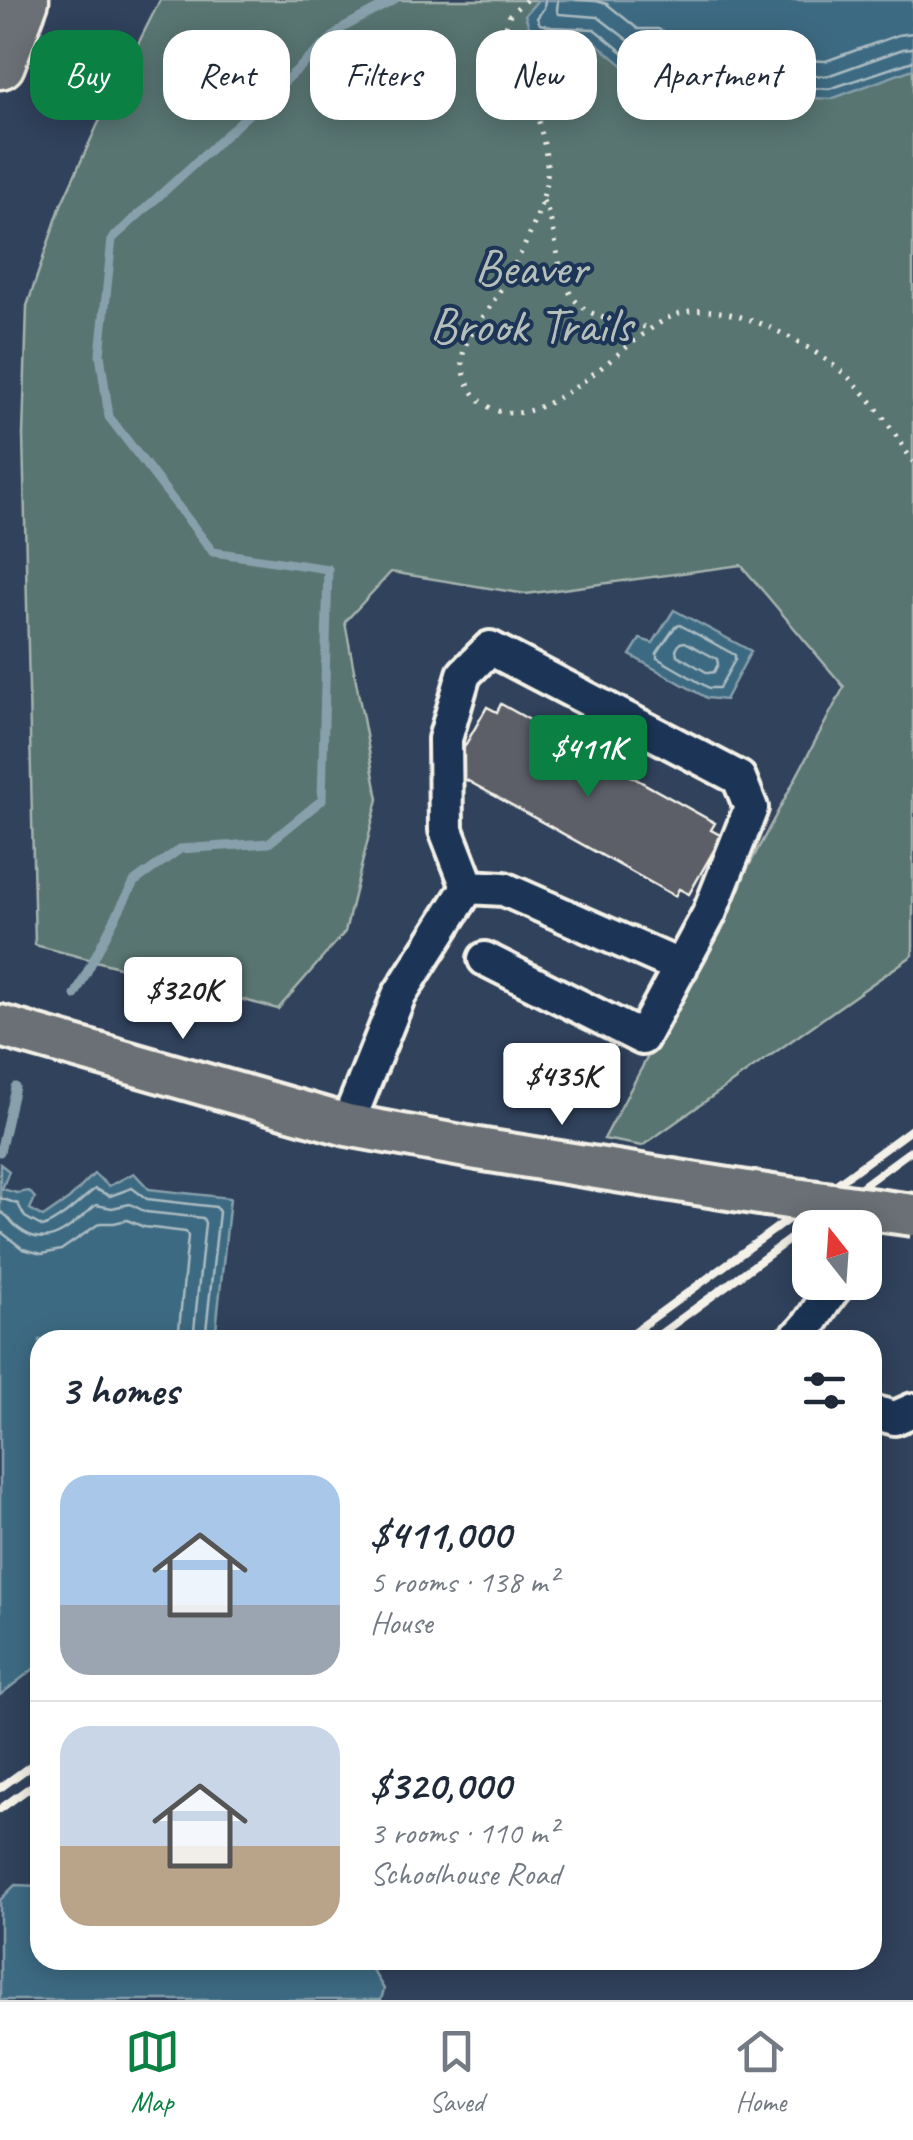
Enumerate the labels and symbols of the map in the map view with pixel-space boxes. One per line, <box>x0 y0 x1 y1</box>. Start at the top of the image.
park label: Beaver Brook Trails <box>430 236 636 357</box>
pin: $411K <box>518 715 658 800</box>
pin: $320K <box>113 957 253 1042</box>
pin: $435K <box>492 1043 632 1128</box>
north arrow <box>792 1210 882 1300</box>

